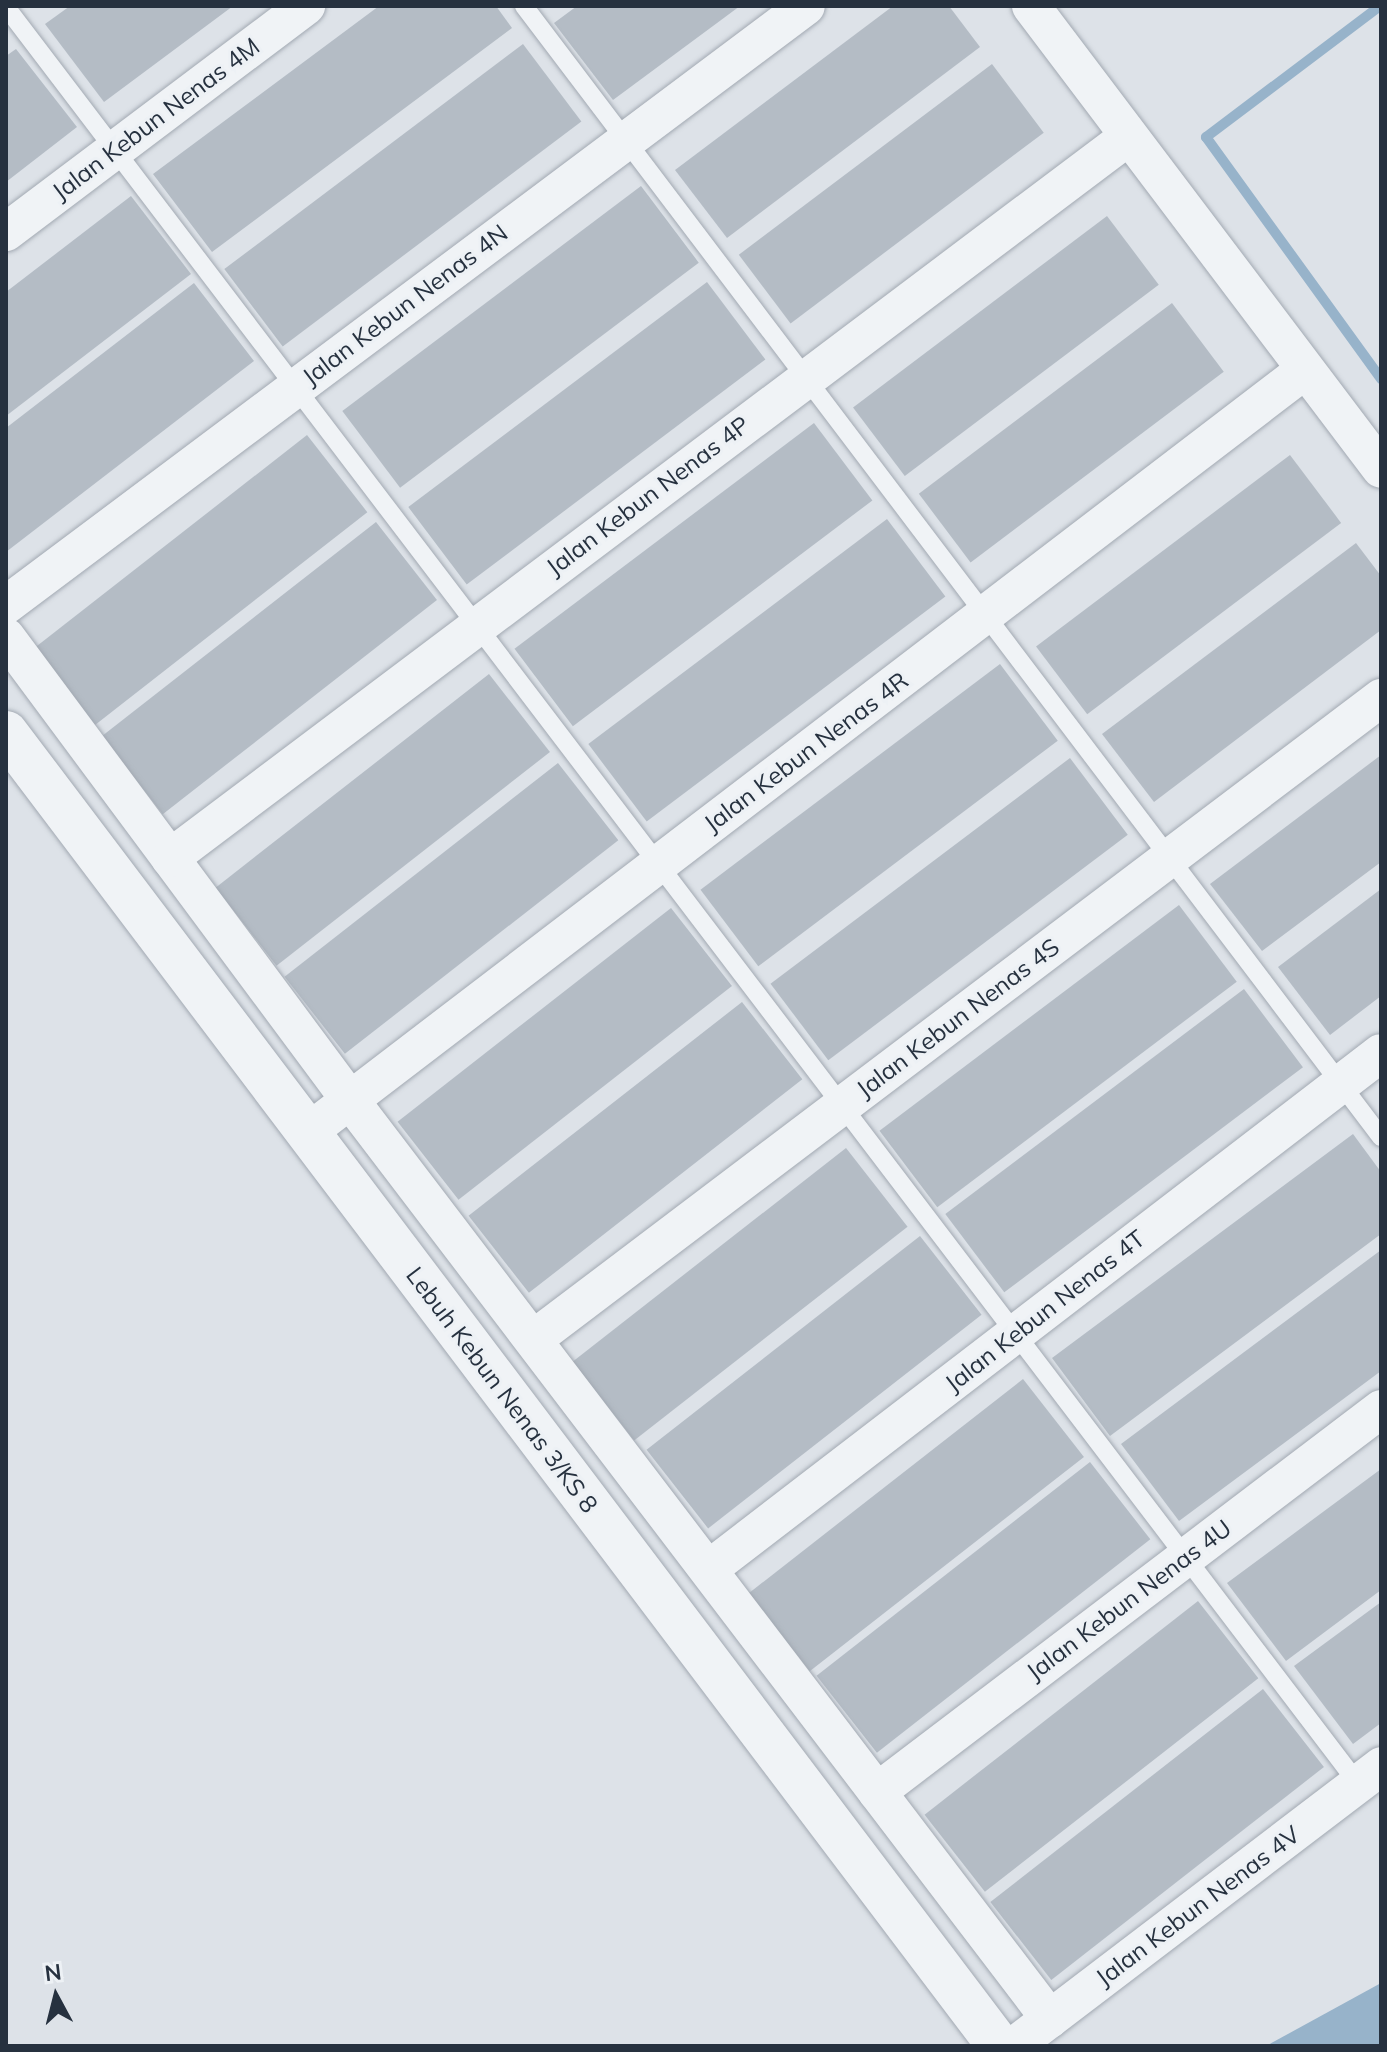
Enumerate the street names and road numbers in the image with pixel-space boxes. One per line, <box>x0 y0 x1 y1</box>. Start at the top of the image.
street label: Jalan Kebun Nenas 4M <box>47 32 265 206</box>
street label: Jalan Kebun Nenas 4N <box>297 218 513 392</box>
street label: Jalan Kebun Nenas 4P <box>541 410 755 582</box>
street label: Jalan Kebun Nenas 4R <box>698 666 914 838</box>
street label: Jalan Kebun Nenas 4S <box>851 932 1065 1104</box>
street label: Jalan Kebun Nenas 4T <box>939 1224 1151 1398</box>
street label: Lebuh Kebun Nenas 3/KS 8 <box>400 1261 604 1519</box>
street label: Jalan Kebun Nenas 4U <box>1021 1514 1237 1686</box>
street label: Jalan Kebun Nenas 4V <box>1090 1820 1306 1992</box>

